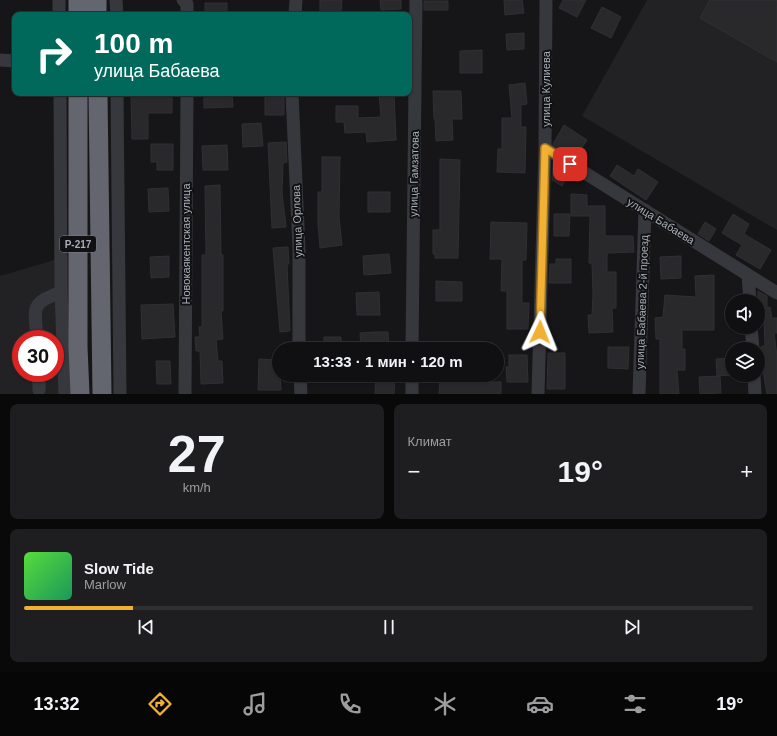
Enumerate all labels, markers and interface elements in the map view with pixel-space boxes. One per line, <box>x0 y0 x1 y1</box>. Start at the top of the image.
icon: right <box>28 28 80 80</box>
text: 100 m <box>94 28 173 59</box>
street label: улица Кулиева <box>540 50 552 127</box>
text: улица Бабаева <box>94 61 220 81</box>
street label: улица Гамзатова <box>407 130 421 217</box>
pin <box>553 147 587 181</box>
icon: arrive <box>559 153 581 175</box>
street label: Новокаякентская улица <box>180 183 192 305</box>
street label: улица Орлова <box>290 184 304 257</box>
street label: улица Бабаева <box>625 196 697 247</box>
street label: улица Бабаева 2-й проезд <box>634 234 650 369</box>
road number: Р-217 <box>60 236 96 252</box>
map controls <box>725 294 765 382</box>
button: sound <box>725 294 765 334</box>
position arrow <box>519 311 561 353</box>
speed limit sign: 30 <box>12 330 64 382</box>
button: layers <box>725 342 765 382</box>
text: 13:33 · 1 мин · 120 m <box>313 353 463 370</box>
text: 27 <box>168 425 226 483</box>
text: Климат <box>408 434 452 449</box>
text: 19° <box>558 455 603 488</box>
text: − <box>408 459 420 484</box>
text: + <box>740 459 753 484</box>
text: km/h <box>183 480 211 495</box>
text: Slow Tide <box>84 560 154 577</box>
text: Marlow <box>84 577 126 592</box>
icon: previous <box>135 616 157 638</box>
icon: pause <box>378 616 400 638</box>
icon: next <box>621 616 643 638</box>
icon: directions <box>146 690 174 718</box>
icon: music <box>241 690 269 718</box>
icon: phone <box>336 690 364 718</box>
icon: climate <box>431 690 459 718</box>
icon: car <box>526 690 554 718</box>
icon: filters <box>621 690 649 718</box>
text: 13:32 <box>33 694 80 714</box>
text: 19° <box>716 694 743 714</box>

